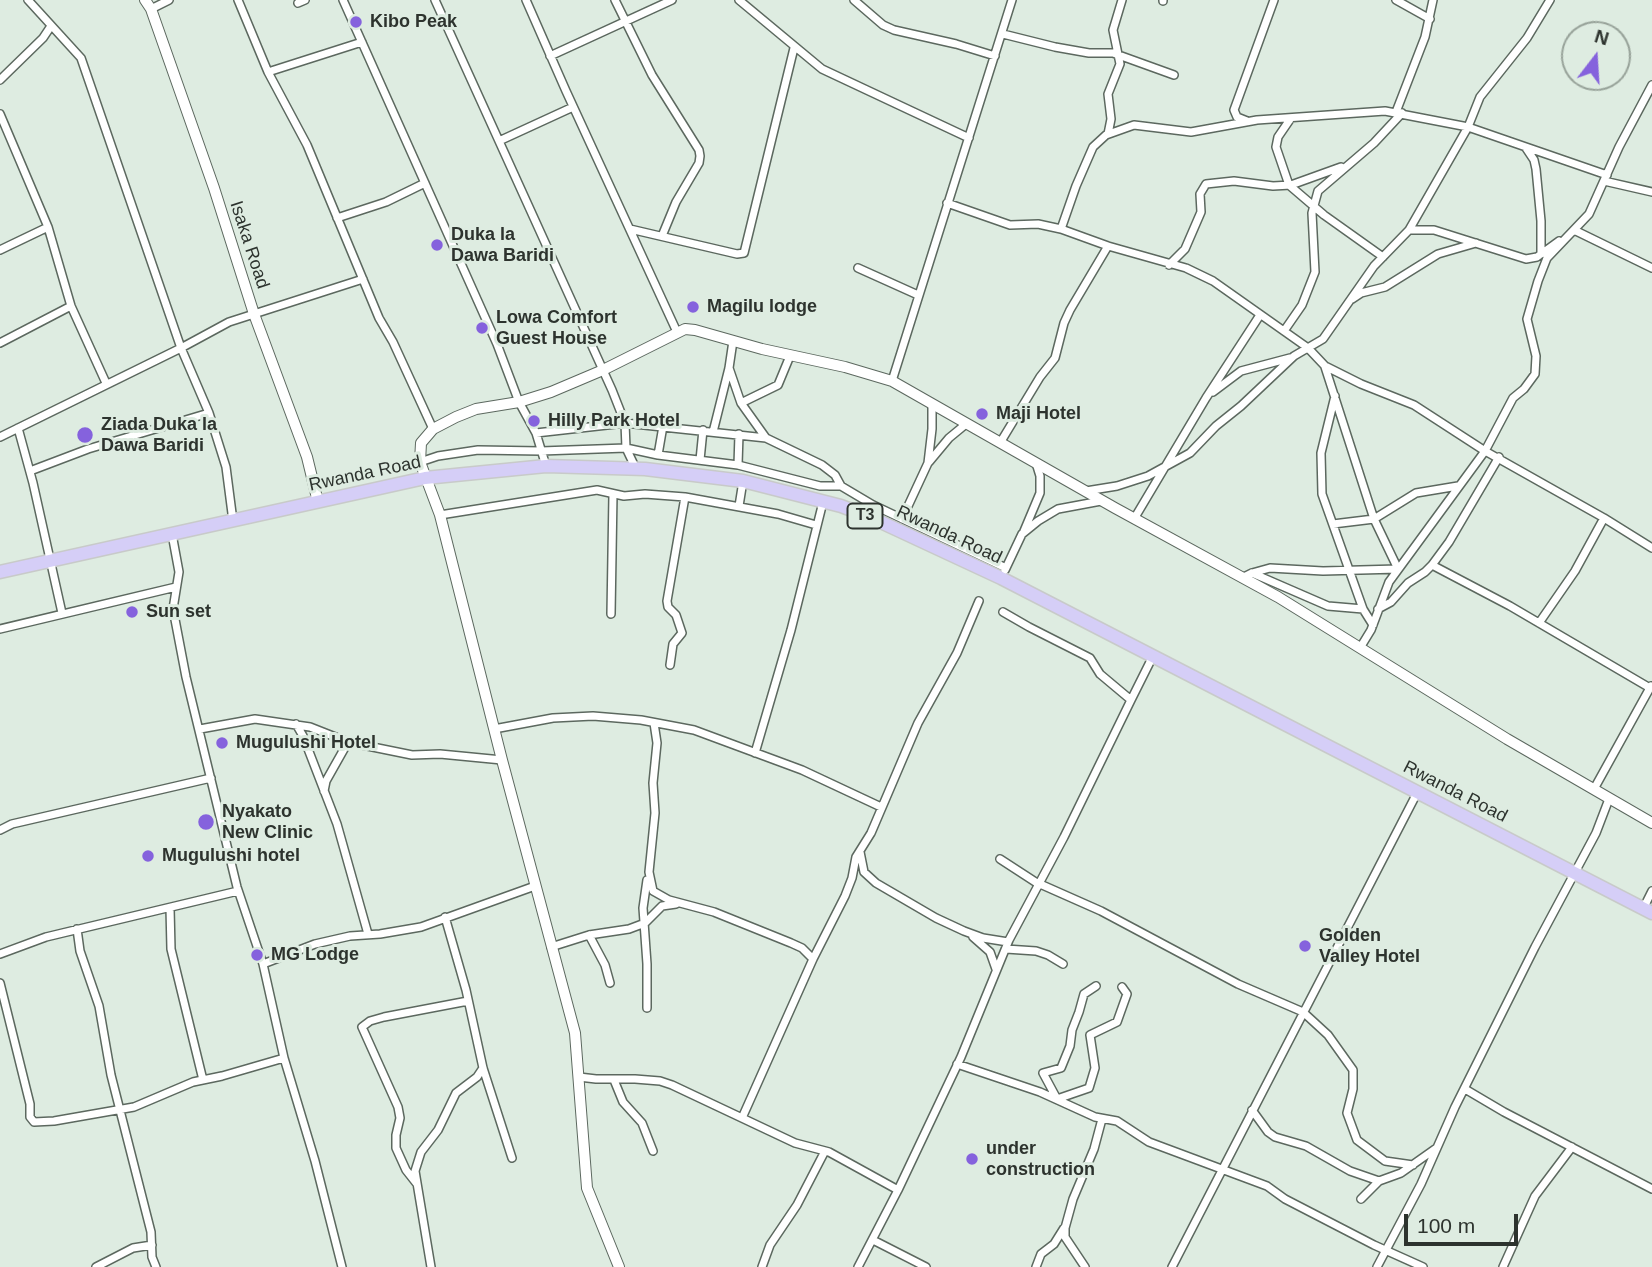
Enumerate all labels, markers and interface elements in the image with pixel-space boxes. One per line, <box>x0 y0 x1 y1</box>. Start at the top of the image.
place label: Kibo Peak <box>370 11 457 33</box>
marker: Kibo Peak <box>348 14 364 30</box>
north arrow <box>1561 21 1631 91</box>
text: N <box>1592 25 1611 49</box>
street label: Isaka Road <box>225 198 273 292</box>
place label: Duka la Dawa Baridi <box>451 224 554 266</box>
marker: Duka la Dawa Baridi <box>429 237 445 253</box>
place label: Magilu lodge <box>707 296 817 318</box>
marker: Magilu lodge <box>685 299 701 315</box>
place label: Lowa Comfort Guest House <box>496 307 617 350</box>
marker: Lowa Comfort Guest House <box>474 320 490 336</box>
place label: Maji Hotel <box>996 403 1081 425</box>
marker: Maji Hotel <box>974 406 990 422</box>
place label: Hilly Park Hotel <box>548 410 680 432</box>
marker: Hilly Park Hotel <box>526 413 542 429</box>
place label: Ziada Duka la Dawa Baridi <box>101 414 217 457</box>
marker: Ziada Duka la Dawa Baridi <box>75 425 95 445</box>
street label: Rwanda Road <box>307 452 423 496</box>
street label: Rwanda Road <box>893 501 1005 569</box>
road number: T3 <box>848 503 882 528</box>
place label: Sun set <box>146 601 211 623</box>
marker: Sun set <box>124 604 140 620</box>
place label: Mugulushi Hotel <box>236 732 376 754</box>
marker: Mugulushi Hotel <box>214 735 230 751</box>
street label: Rwanda Road <box>1399 756 1511 828</box>
place label: Nyakato New Clinic <box>222 801 313 844</box>
marker: Nyakato New Clinic <box>196 812 216 832</box>
place label: Mugulushi hotel <box>162 845 300 867</box>
marker: Mugulushi hotel <box>140 848 156 864</box>
place label: Golden Valley Hotel <box>1319 925 1420 968</box>
marker: Golden Valley Hotel <box>1297 938 1313 954</box>
place label: MG Lodge <box>271 944 359 966</box>
marker: MG Lodge <box>249 947 265 963</box>
place label: under construction <box>986 1138 1095 1180</box>
marker: under construction <box>964 1151 980 1167</box>
scale bar <box>1407 1200 1521 1244</box>
text: 100 m <box>1417 1214 1475 1237</box>

